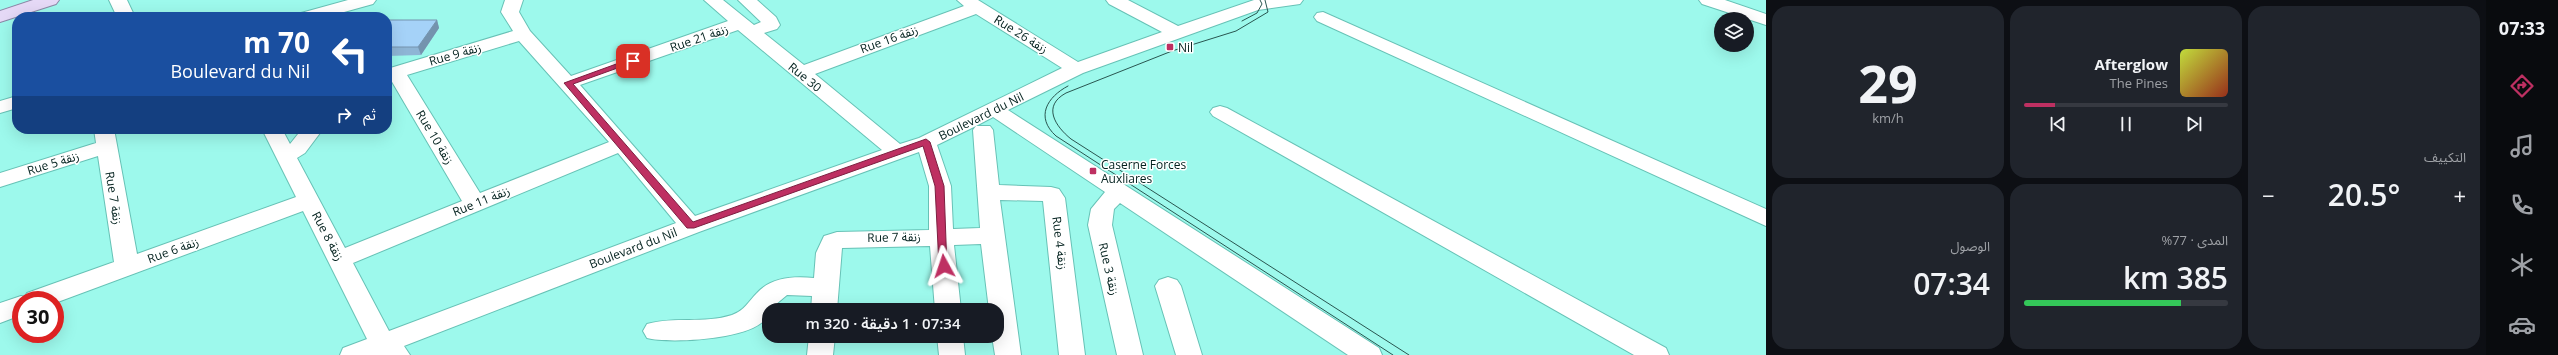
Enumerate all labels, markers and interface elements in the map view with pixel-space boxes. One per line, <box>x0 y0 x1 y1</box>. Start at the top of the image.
street label: Rue 26 زنقة <box>991 11 1051 57</box>
map controls <box>1714 12 1754 52</box>
button: layers <box>1714 12 1754 52</box>
text: 07:33 <box>2499 16 2545 40</box>
street label: Rue 21 زنقة <box>668 20 730 56</box>
street label: Rue 16 زنقة <box>858 21 920 57</box>
text: 70 m <box>243 23 310 61</box>
icon: left <box>324 28 376 80</box>
street label: Rue 9 زنقة <box>427 38 483 70</box>
place label: Nil <box>1178 39 1193 56</box>
marker: Nil <box>1165 42 1175 52</box>
pin <box>616 44 650 78</box>
text: 29 <box>1858 47 1918 118</box>
icon: arrive <box>622 50 644 72</box>
text: Afterglow <box>2094 54 2168 74</box>
street label: Rue 30 <box>785 58 825 96</box>
text: Boulevard du Nil <box>170 59 310 83</box>
icon: directions <box>2508 72 2536 100</box>
text: The Pines <box>2110 74 2168 92</box>
street label: Boulevard du Nil <box>935 88 1027 144</box>
icon: right <box>333 104 355 126</box>
text: ثم <box>363 104 376 124</box>
street label: Rue 10 زنقة <box>412 107 458 167</box>
text: km/h <box>1872 109 1904 127</box>
icon: previous <box>2047 113 2069 135</box>
icon: pause <box>2115 113 2137 135</box>
icon: next <box>2183 113 2205 135</box>
icon: music <box>2508 132 2536 160</box>
street label: Rue 5 زنقة <box>25 147 81 179</box>
text: التكييف <box>2424 148 2466 166</box>
place label: Caserne Forces Auxliares <box>1101 156 1187 187</box>
marker: Caserne Forces Auxliares <box>1088 166 1098 176</box>
street label: Rue 7 زنقة <box>101 170 127 226</box>
text: 20.5° <box>2328 174 2400 215</box>
text: − <box>2262 180 2275 210</box>
text: + <box>2453 180 2466 210</box>
street label: Rue 11 زنقة <box>450 182 512 220</box>
icon: phone <box>2508 191 2536 219</box>
street label: Rue 8 زنقة <box>308 208 348 264</box>
street label: Rue 4 زنقة <box>1048 215 1072 271</box>
street label: Boulevard du Nil <box>587 223 679 273</box>
street label: Rue 7 زنقة <box>867 228 921 246</box>
text: المدى · 77% <box>2161 231 2228 249</box>
street label: Rue 6 زنقة <box>145 233 201 267</box>
text: الوصول <box>1950 237 1990 255</box>
street label: Rue 3 زنقة <box>1095 241 1123 297</box>
position arrow <box>923 245 965 287</box>
icon: climate <box>2508 251 2536 279</box>
text: 385 km <box>2123 257 2228 298</box>
text: 07:34 <box>1913 263 1990 304</box>
speed limit sign: 30 <box>12 291 64 343</box>
icon: car <box>2508 311 2536 339</box>
text: 07:34 · 1 دقيقة · 320 m <box>805 313 961 333</box>

